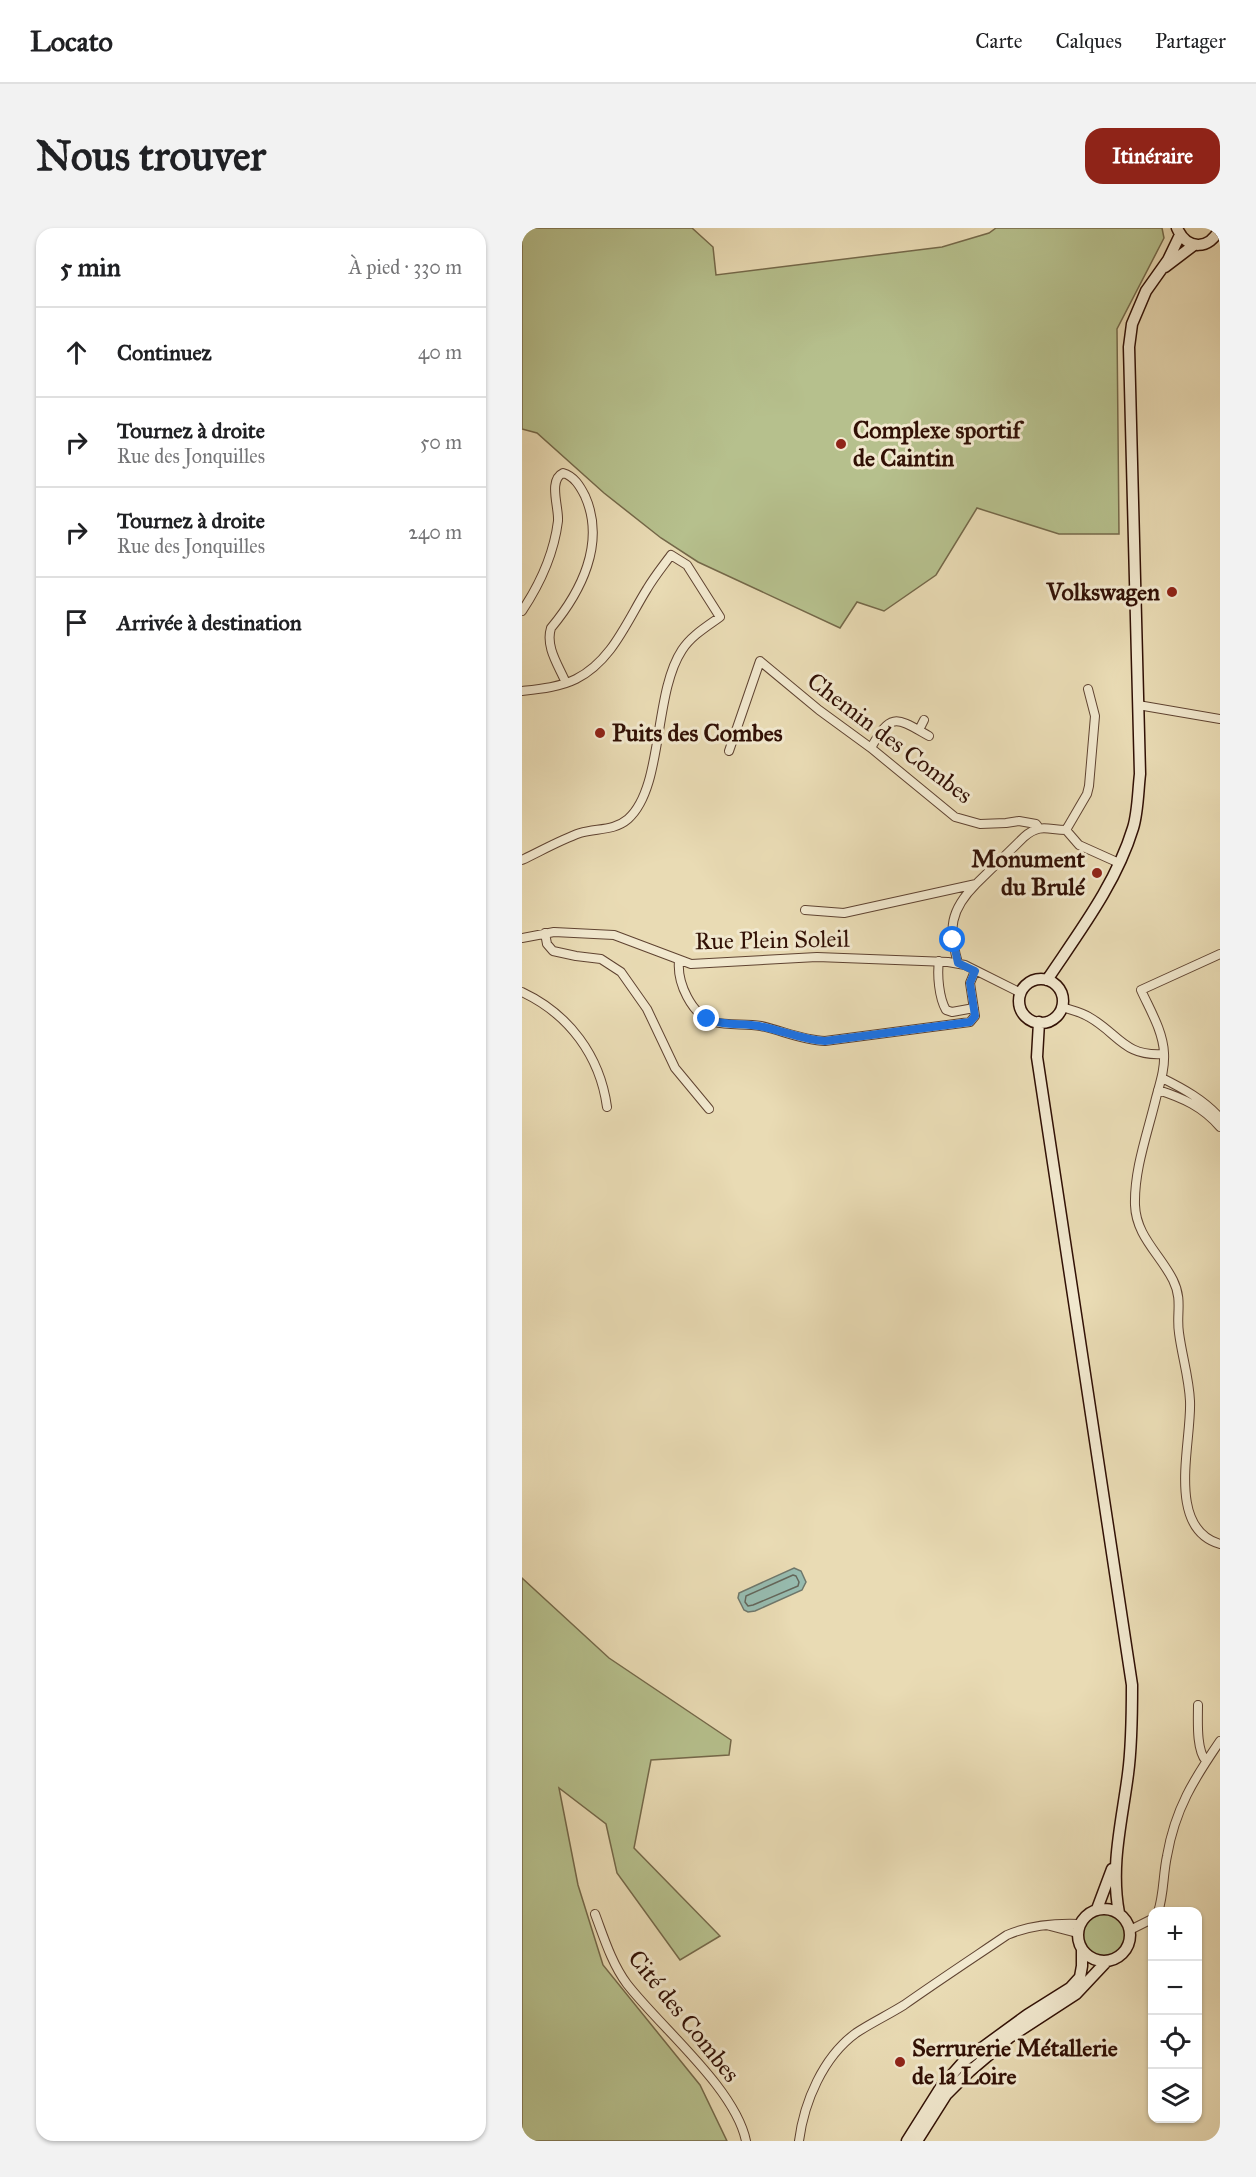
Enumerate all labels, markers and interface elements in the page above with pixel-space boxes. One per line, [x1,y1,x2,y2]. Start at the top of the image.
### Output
text: Locato [30,24,113,59]
text: Carte [975,28,1022,54]
text: Calques [1055,28,1122,54]
text: Partager [1155,28,1226,54]
button: Itinéraire [1085,128,1220,184]
text: Nous trouver [36,130,266,182]
text: 5 min [60,251,121,283]
text: À pied · 330 m [349,255,462,279]
icon: ahead [60,336,93,369]
text: Continuez [117,339,212,366]
text: 40 m [418,340,462,364]
place label: Complexe sportif de Caintin [853,415,1025,473]
text: Tournez à droite [117,417,265,444]
icon: right [60,426,93,459]
text: 50 m [420,430,462,454]
marker: Complexe sportif de Caintin [834,437,848,451]
text: Rue des Jonquilles [117,444,265,468]
text: Tournez à droite [117,507,265,534]
icon: right [60,516,93,549]
text: 240 m [408,520,462,544]
text: Rue des Jonquilles [117,534,265,558]
place label: Volkswagen [1045,577,1160,607]
marker: Volkswagen [1165,585,1179,599]
icon: arrive [60,606,93,639]
text: Arrivée à destination [117,609,302,636]
street label: Chemin des Combes [801,666,979,810]
place label: Puits des Combes [612,718,783,748]
marker: Puits des Combes [593,726,607,740]
place label: Monument du Brulé [971,844,1086,902]
marker: Monument du Brulé [1090,866,1104,880]
street label: Rue Plein Soleil [694,924,850,956]
route start [939,926,965,952]
route end [693,1005,719,1031]
map controls [1148,1907,1202,2123]
button: + [1148,1907,1202,1961]
street label: Cité des Combes [622,1944,746,2088]
button: − [1148,1961,1202,2015]
button: locate [1148,2015,1202,2069]
place label: Serrurerie Métallerie de la Loire [912,2033,1118,2091]
marker: Serrurerie Métallerie de la Loire [893,2055,907,2069]
button: layers [1148,2069,1202,2123]

